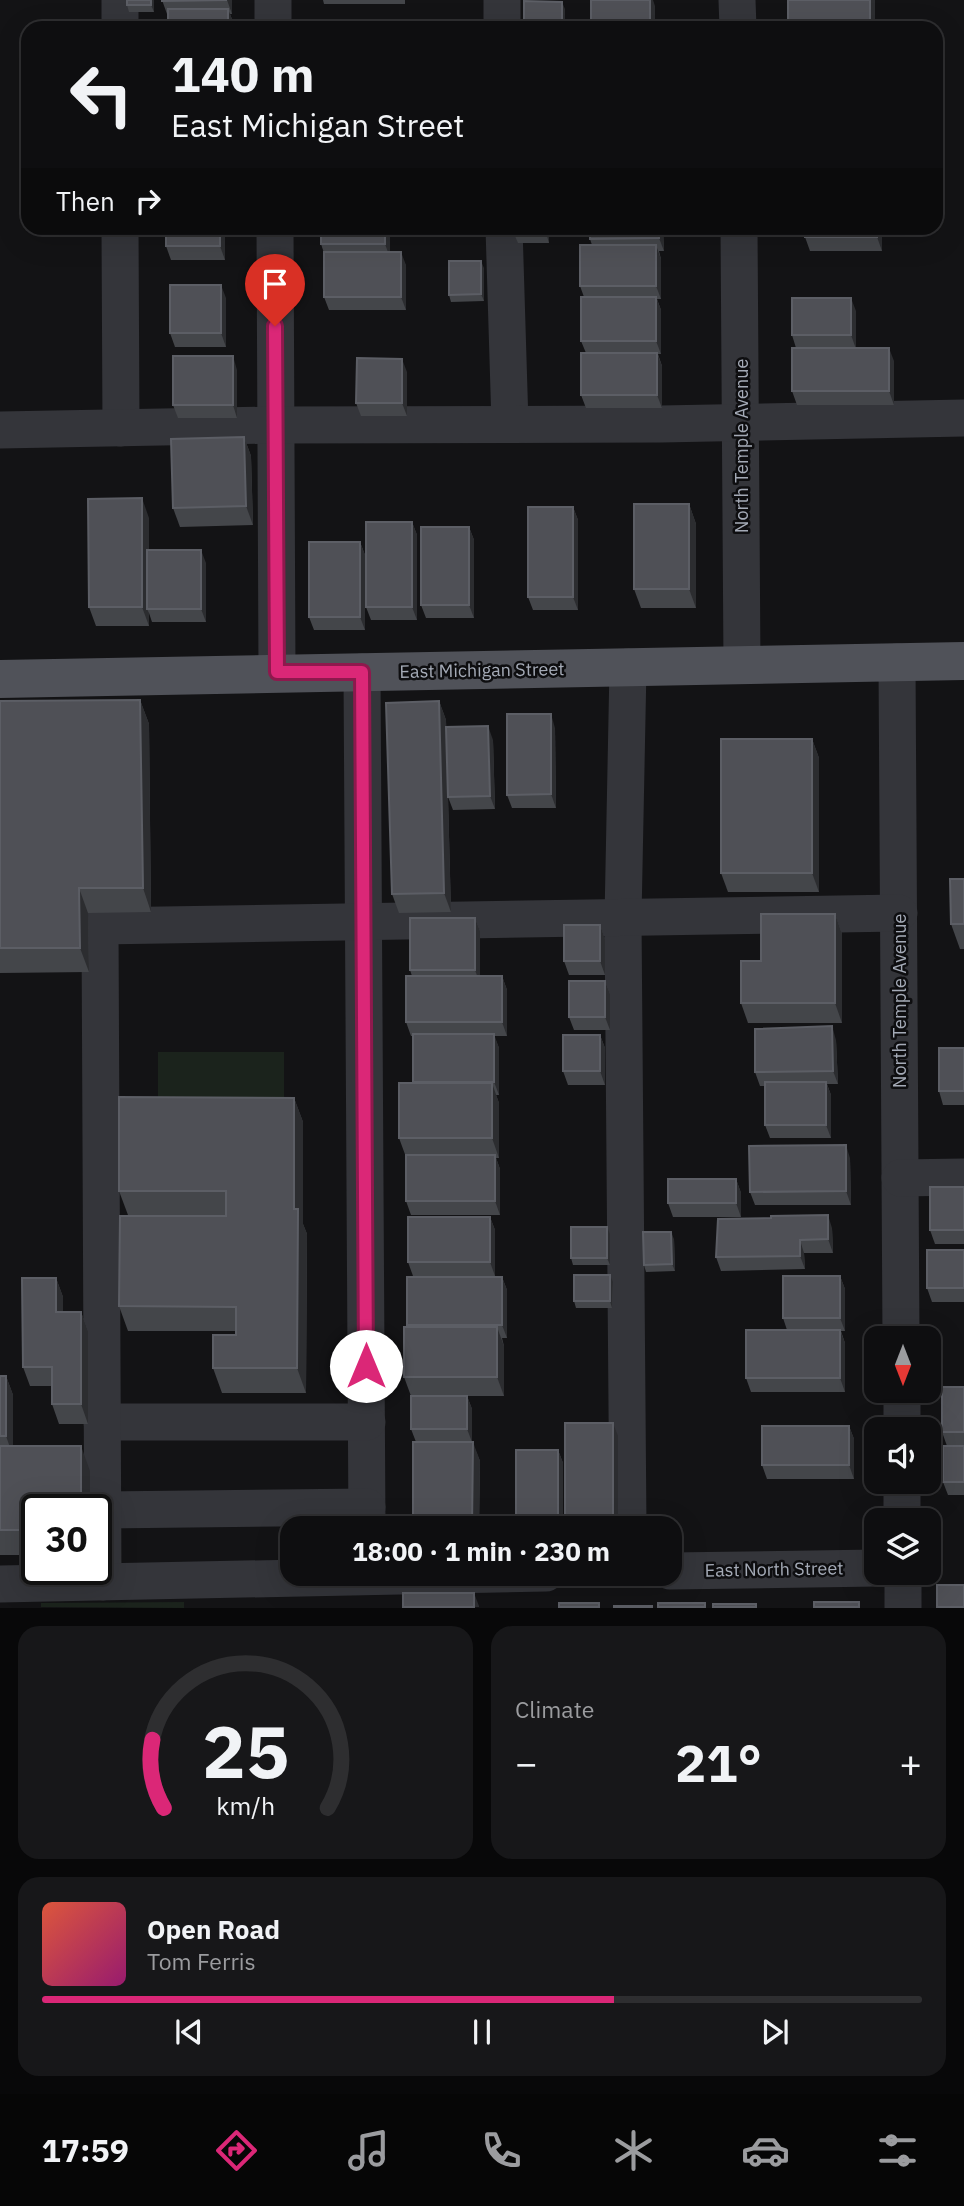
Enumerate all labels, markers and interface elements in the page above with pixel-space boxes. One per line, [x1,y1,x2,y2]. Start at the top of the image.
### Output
text: 140 m [171,42,315,105]
icon: left [56,49,147,140]
text: East Michigan Street [171,104,465,146]
icon: right [129,182,167,220]
text: Then [56,184,115,218]
pin [245,254,305,326]
icon: arrive [256,265,294,303]
street label: North Temple Avenue [730,359,753,533]
street label: East Michigan Street [399,657,565,683]
street label: North Temple Avenue [888,914,911,1088]
north arrow [864,1326,942,1404]
map controls [864,1326,941,1585]
position arrow [329,1329,403,1403]
button: sound [864,1417,941,1494]
speed limit sign: 30 [21,1494,112,1585]
button: layers [864,1508,941,1585]
text: 18:00 · 1 min · 230 m [352,1534,610,1568]
street label: East North Street [704,1556,844,1582]
text: Climate [515,1694,594,1724]
text: 25 [202,1704,289,1799]
text: 21° [675,1729,762,1796]
text: − [515,1738,538,1787]
text: + [899,1738,922,1787]
text: km/h [216,1789,275,1822]
text: Open Road [147,1912,280,1946]
text: Tom Ferris [147,1946,256,1976]
icon: previous [170,2013,208,2051]
icon: pause [463,2013,501,2051]
icon: next [756,2013,794,2051]
icon: directions [212,2126,261,2175]
icon: music [344,2126,393,2175]
icon: phone [477,2126,526,2175]
icon: climate [609,2126,658,2175]
icon: car [741,2126,790,2175]
icon: filters [873,2126,922,2175]
text: 17:59 [42,2129,129,2171]

